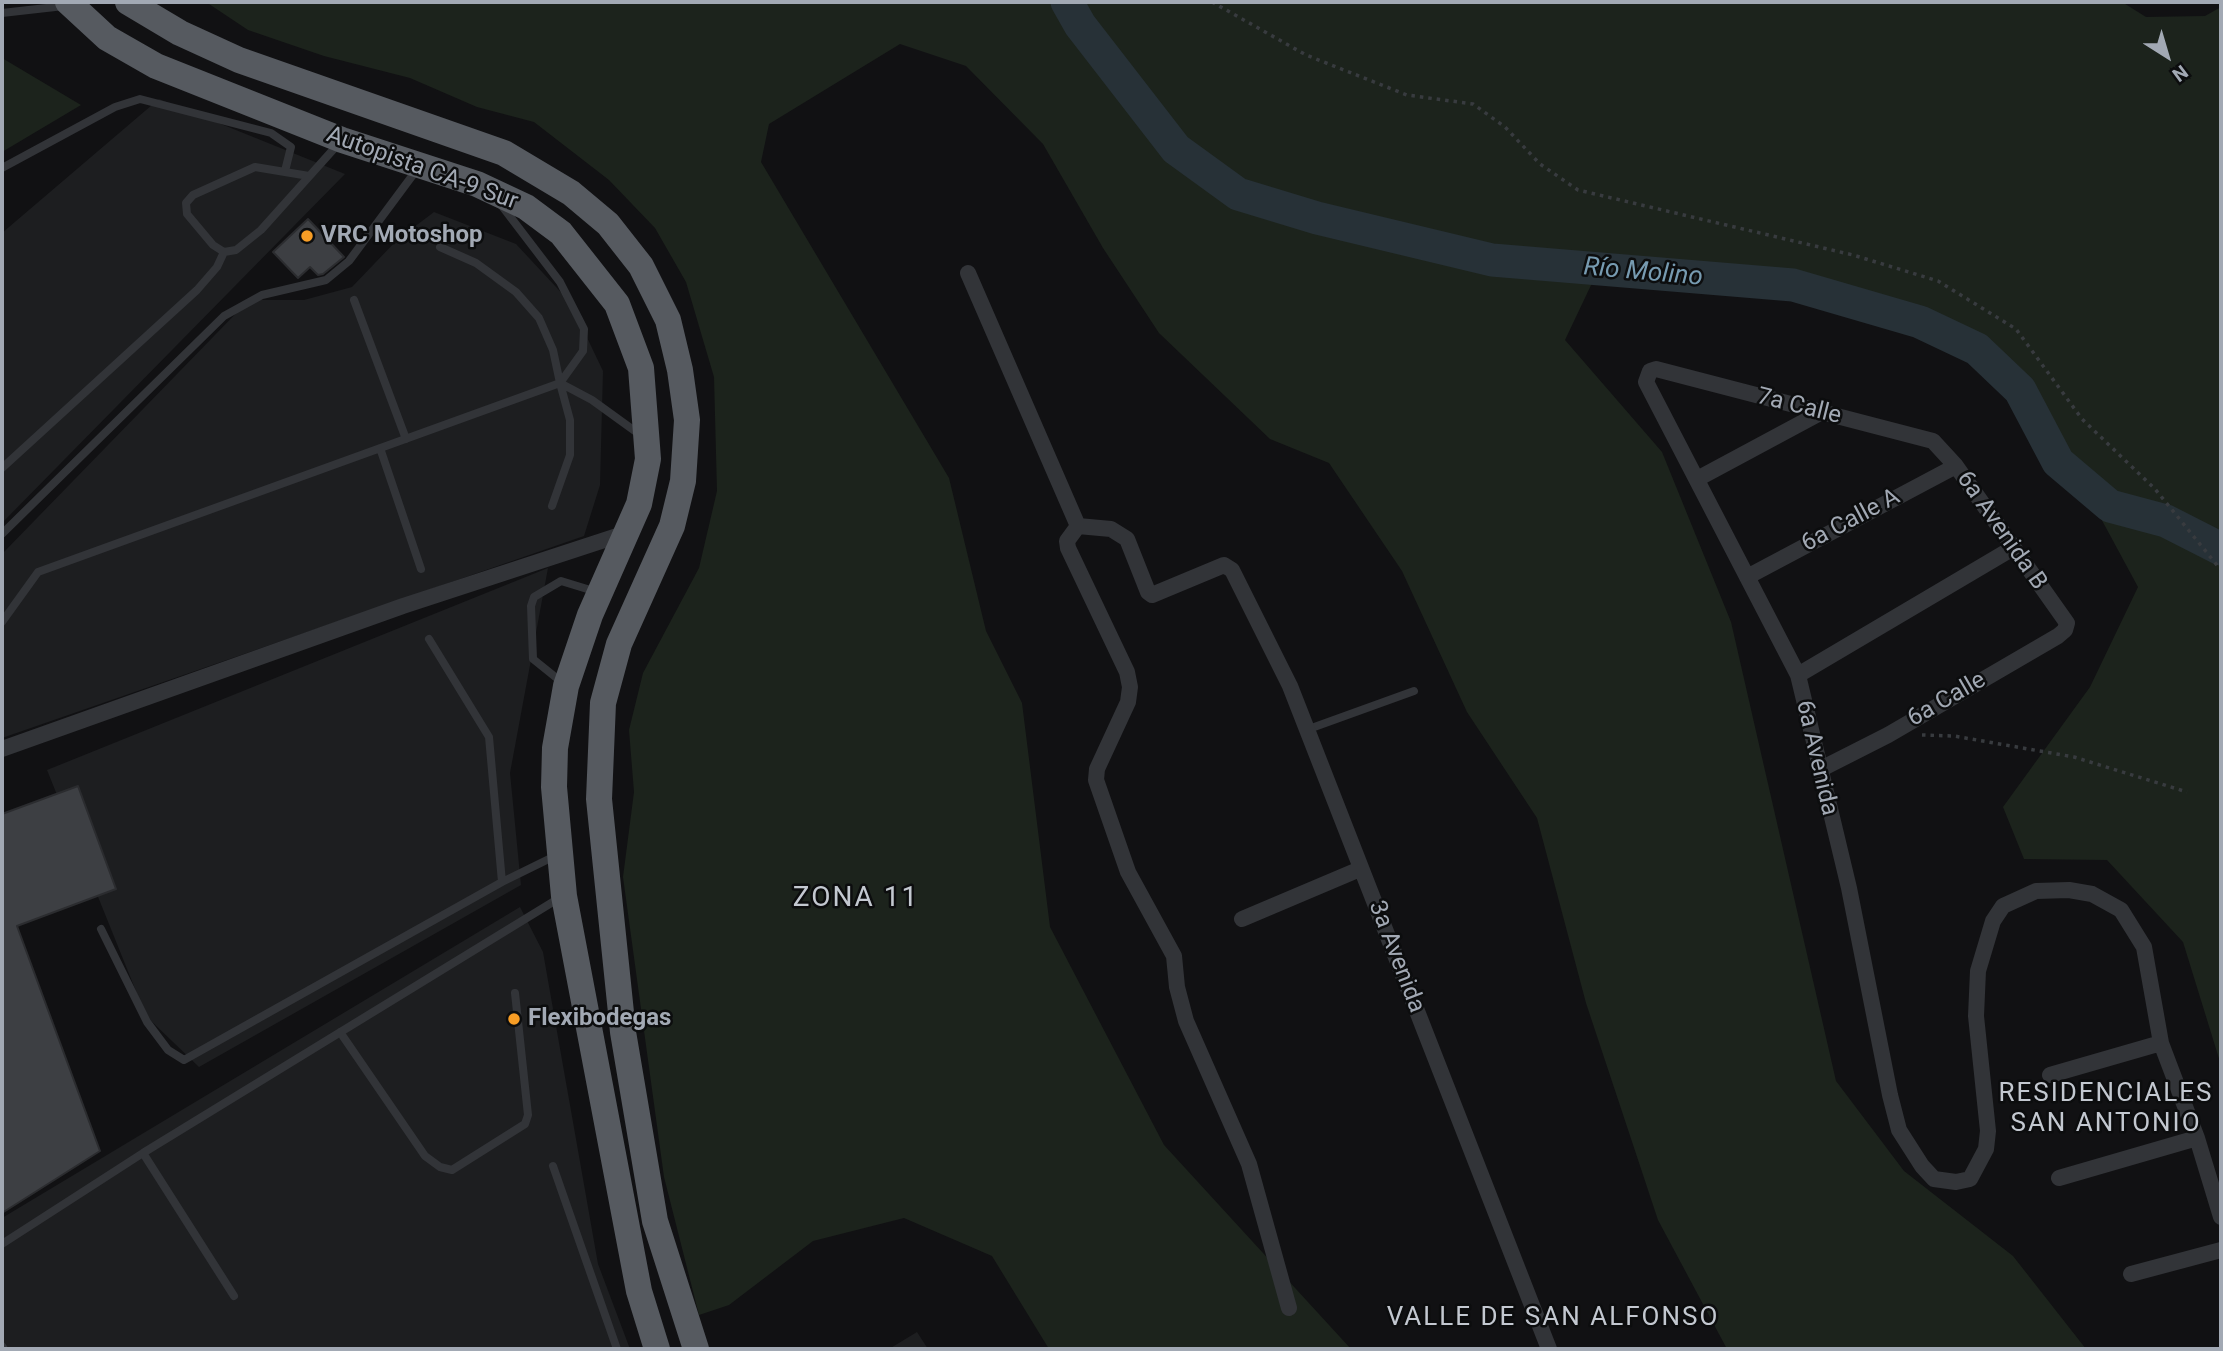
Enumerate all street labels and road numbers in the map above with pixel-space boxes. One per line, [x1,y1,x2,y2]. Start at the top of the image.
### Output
street label: Autopista CA-9 Sur [322,121,522,217]
street label: 7a Calle [1754,383,1844,431]
street label: 6a Avenida B [1950,466,2052,596]
street label: 6a Calle A [1797,483,1905,559]
street label: 6a Calle [1903,666,1991,734]
street label: 6a Avenida [1789,698,1843,818]
street label: 3a Avenida [1362,897,1430,1017]

